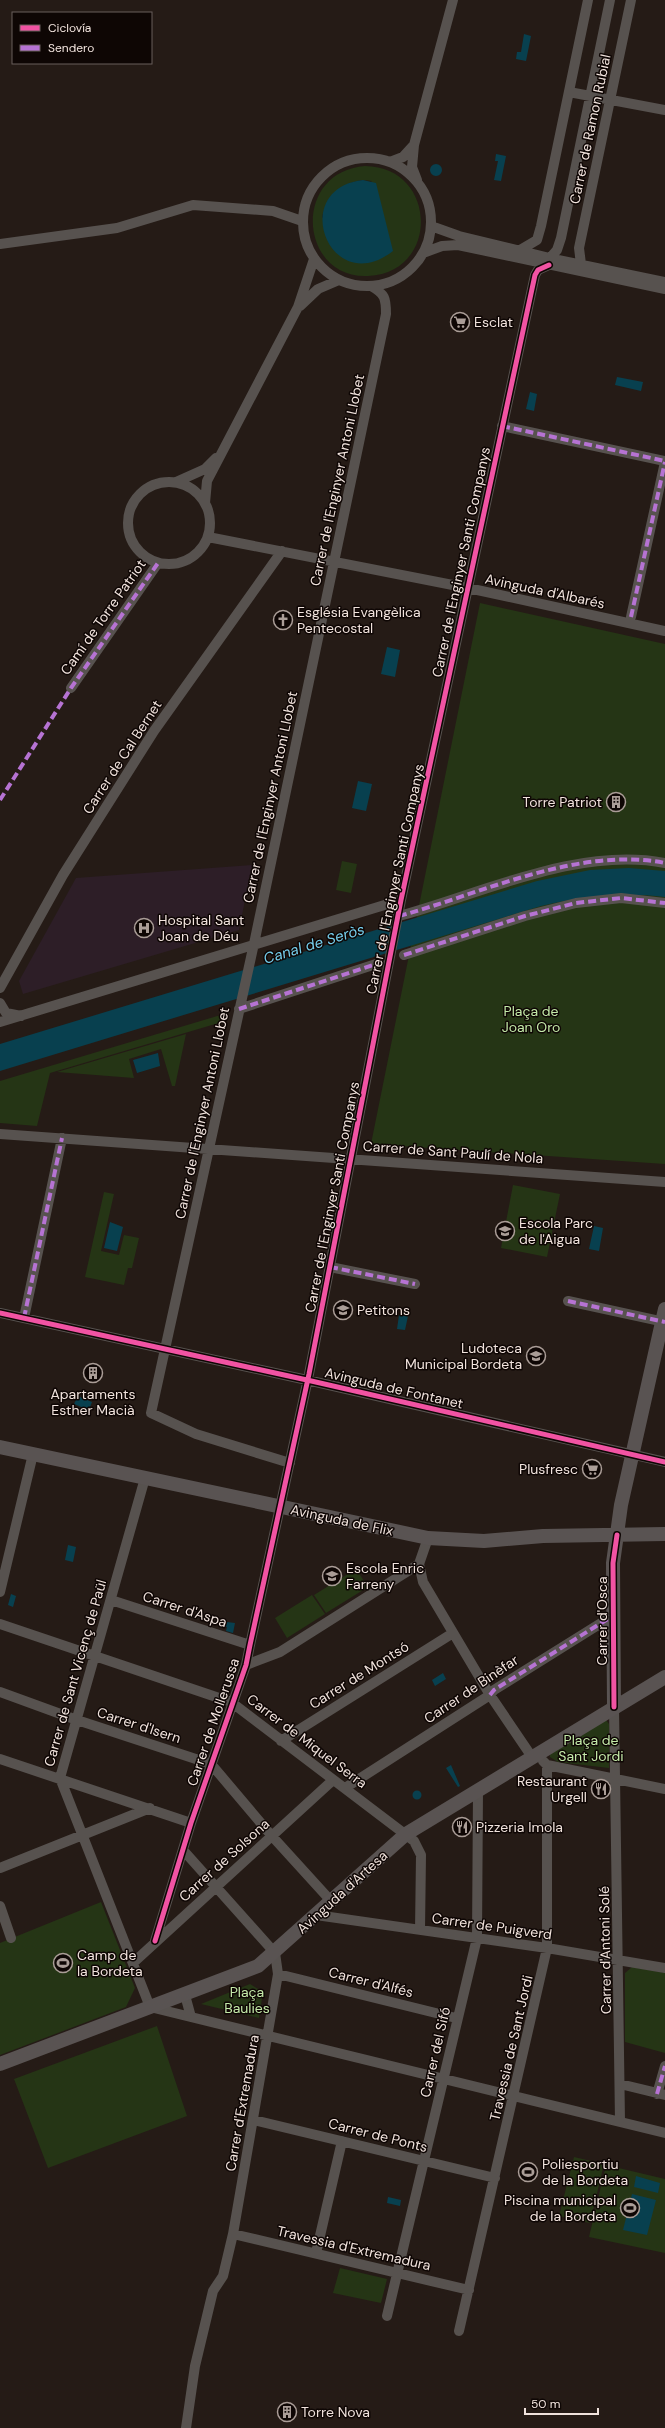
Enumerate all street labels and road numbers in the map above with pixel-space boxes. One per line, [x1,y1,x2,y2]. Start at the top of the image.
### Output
street label: Carrer de Ramon Rubial [565,53,615,205]
street label: Carrer de l'Enginyer Antoni Llobet [306,372,368,588]
street label: Carrer de l'Enginyer Santi Companys [428,445,494,679]
street label: Camí de Torre Patriot [56,556,150,678]
street label: Avinguda d'Albarés [483,569,607,613]
street label: Carrer de l'Enginyer Antoni Llobet [239,689,301,905]
street label: Carrer de Cal Bernet [78,697,166,817]
street label: Carrer de l'Enginyer Santi Companys [362,762,428,996]
street label: Carrer de l'Enginyer Antoni Llobet [171,1005,233,1221]
street label: Carrer de l'Enginyer Santi Companys [301,1080,363,1314]
street label: Carrer de Sant Paulí de Nola [362,1137,544,1167]
street label: Avinguda de Fontanet [323,1363,465,1413]
street label: Avinguda de Flix [289,1500,395,1540]
street label: Carrer d'Osca [593,1576,611,1666]
street label: Carrer de Sant Vicenç de Paül [40,1578,110,1768]
street label: Carrer d'Aspa [141,1587,229,1631]
street label: Carrer de Montsó [306,1637,412,1713]
street label: Carrer de Binèfar [420,1651,522,1727]
street label: Carrer de Mollerussa [183,1656,243,1788]
street label: Carrer de Miquel Serra [243,1690,371,1792]
street label: Carrer d'Isern [95,1703,183,1747]
street label: Carrer de Solsona [175,1815,273,1905]
street label: Avinguda d'Artesa [293,1847,391,1937]
street label: Carrer d'Antoni Solé [595,1886,615,2014]
street label: Carrer de Puigverd [431,1909,553,1943]
street label: Carrer d'Alfés [327,1963,415,2001]
street label: Travessia de Sant Jordi [485,1973,537,2123]
street label: Carrer del Sifó [416,2005,454,2099]
street label: Carrer d'Extremadura [221,2033,263,2173]
street label: Carrer de Ponts [327,2114,429,2156]
street label: Travessia d'Extremadura [275,2222,433,2274]

